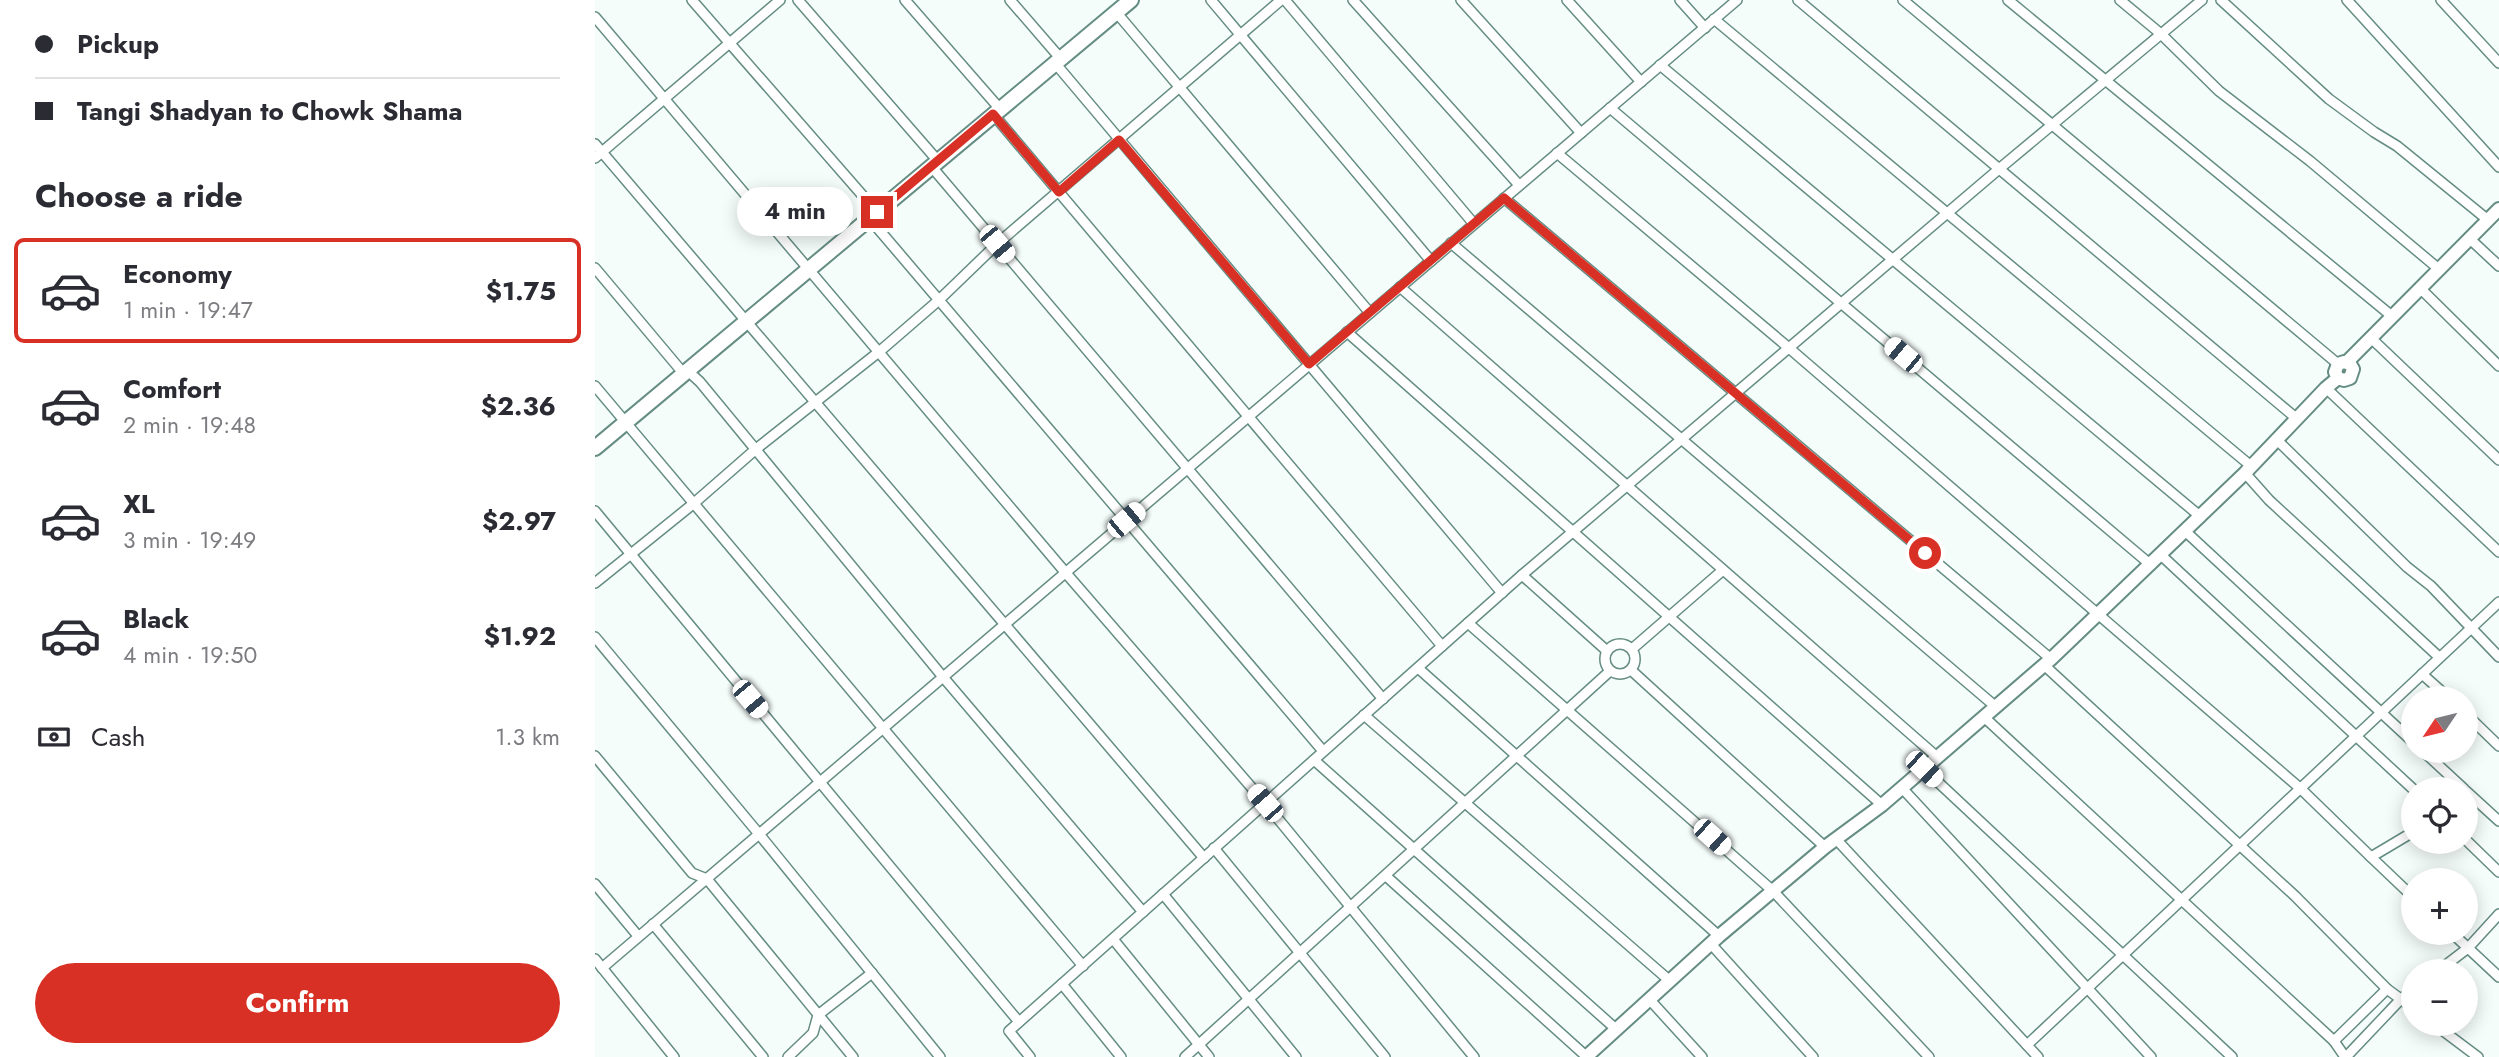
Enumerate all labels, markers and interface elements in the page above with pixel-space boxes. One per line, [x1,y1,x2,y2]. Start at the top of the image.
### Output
text: Pickup [77,25,159,63]
text: Tangi Shadyan to Chowk Shama [77,92,463,130]
text: Choose a ride [35,173,243,219]
callout: 4 min [737,188,853,236]
text: 4 min [764,194,826,228]
route end [861,196,893,228]
car [976,221,1019,267]
text: Economy [123,255,232,293]
icon: car [39,259,102,322]
text: $1.75 [486,272,556,310]
text: 1 min · 19:47 [123,293,253,327]
car [1881,333,1926,377]
text: Comfort [123,370,221,408]
icon: car [39,374,102,437]
text: $2.36 [481,387,556,425]
text: 2 min · 19:48 [123,408,256,442]
text: XL [123,485,155,523]
icon: car [39,489,102,552]
car [1104,498,1149,542]
text: $2.97 [482,502,556,540]
text: 3 min · 19:49 [123,523,256,557]
route start [1909,537,1941,569]
text: Black [123,600,189,638]
icon: car [39,604,102,667]
text: $1.92 [484,617,556,655]
text: 4 min · 19:50 [123,638,257,672]
car [729,676,772,722]
north arrow [2401,686,2478,763]
map controls [2401,686,2478,1036]
icon: cash [35,718,73,756]
text: Cash [91,718,145,756]
text: 1.3 km [495,720,560,754]
car [1902,747,1947,791]
button: locate [2401,777,2478,854]
car [1244,780,1287,826]
car [1690,815,1735,859]
button: + [2401,868,2478,945]
button: − [2401,959,2478,1036]
button: Confirm [35,963,560,1043]

